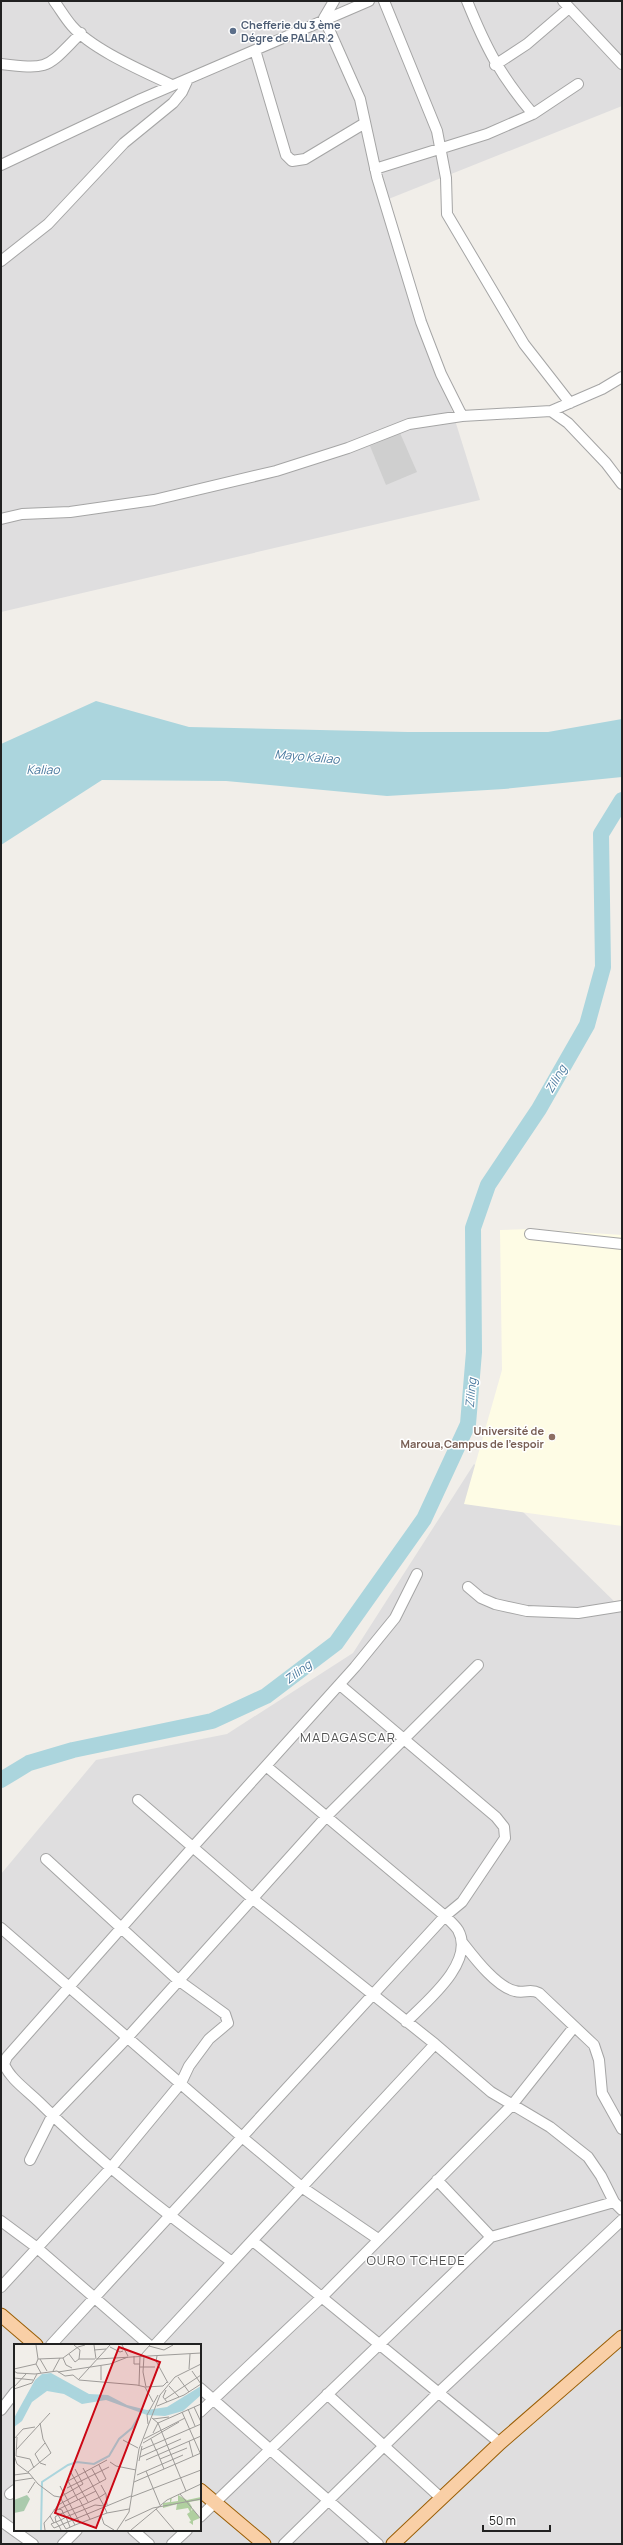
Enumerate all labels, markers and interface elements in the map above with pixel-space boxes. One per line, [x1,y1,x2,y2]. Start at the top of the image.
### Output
place label: Chefferie du 3 ème Dégre de PALAR 2 [241,17,341,45]
marker: Chefferie du 3 ème Dégre de PALAR 2 [228,26,238,36]
water label: Mayo Kaliao [274,745,341,768]
water label: Kaliao [26,761,60,778]
water label: Ziling [541,1061,571,1096]
water label: Ziling [461,1376,480,1409]
place label: Université de Maroua,Campus de l'espoir [401,1423,545,1451]
marker: Université de Maroua,Campus de l'espoir [547,1432,557,1442]
water label: Ziling [281,1655,316,1687]
district label: MADAGASCAR [300,1728,396,1746]
district label: OURO TCHEDE [366,2251,466,2269]
inset map [14,2344,201,2531]
scale bar [483,2507,550,2533]
text: 50 m [489,2512,516,2529]

